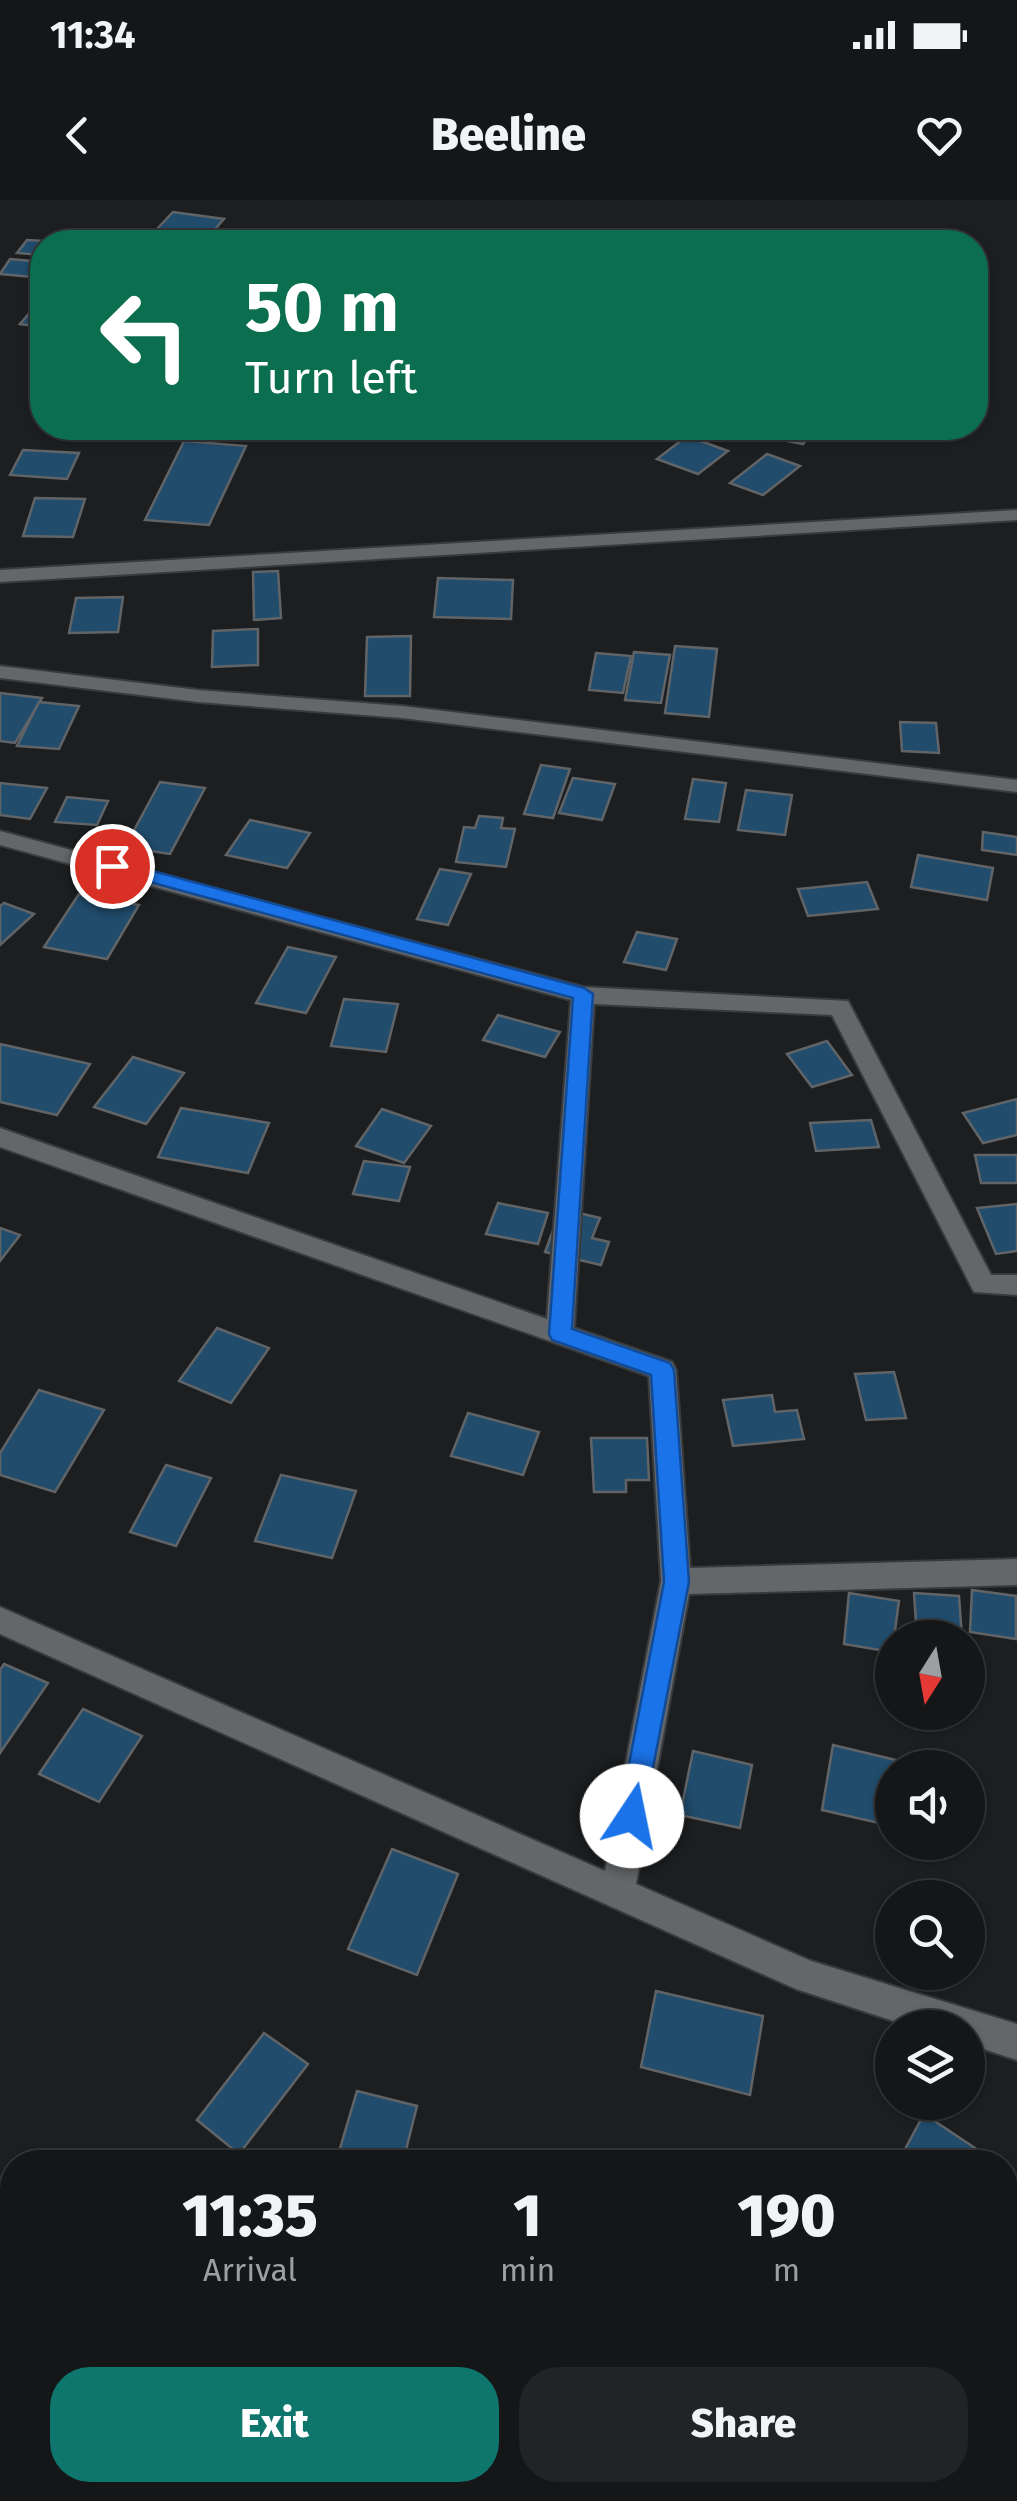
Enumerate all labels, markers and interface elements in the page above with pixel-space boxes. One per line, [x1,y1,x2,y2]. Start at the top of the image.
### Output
text: 11:34 [50,12,135,58]
icon: back [50,108,105,163]
text: Beeline [431,108,586,162]
icon: heart [912,108,967,163]
text: 50 m [245,266,399,350]
icon: left [80,270,210,400]
text: Turn left [245,351,417,405]
pin [70,824,155,909]
icon: arrive [85,839,140,894]
north arrow [875,1620,985,1730]
map controls [875,1620,985,2120]
button: sound [875,1750,985,1860]
position arrow [580,1764,684,1868]
button: search [875,1880,985,1990]
button: layers [875,2010,985,2120]
text: 11:35 [182,2180,318,2252]
text: 1 [513,2180,542,2252]
text: 190 [737,2180,836,2252]
text: Arrival [203,2251,297,2289]
text: min [500,2251,555,2289]
text: m [773,2251,800,2289]
button: Exit [50,2367,499,2482]
button: Share [519,2367,968,2482]

